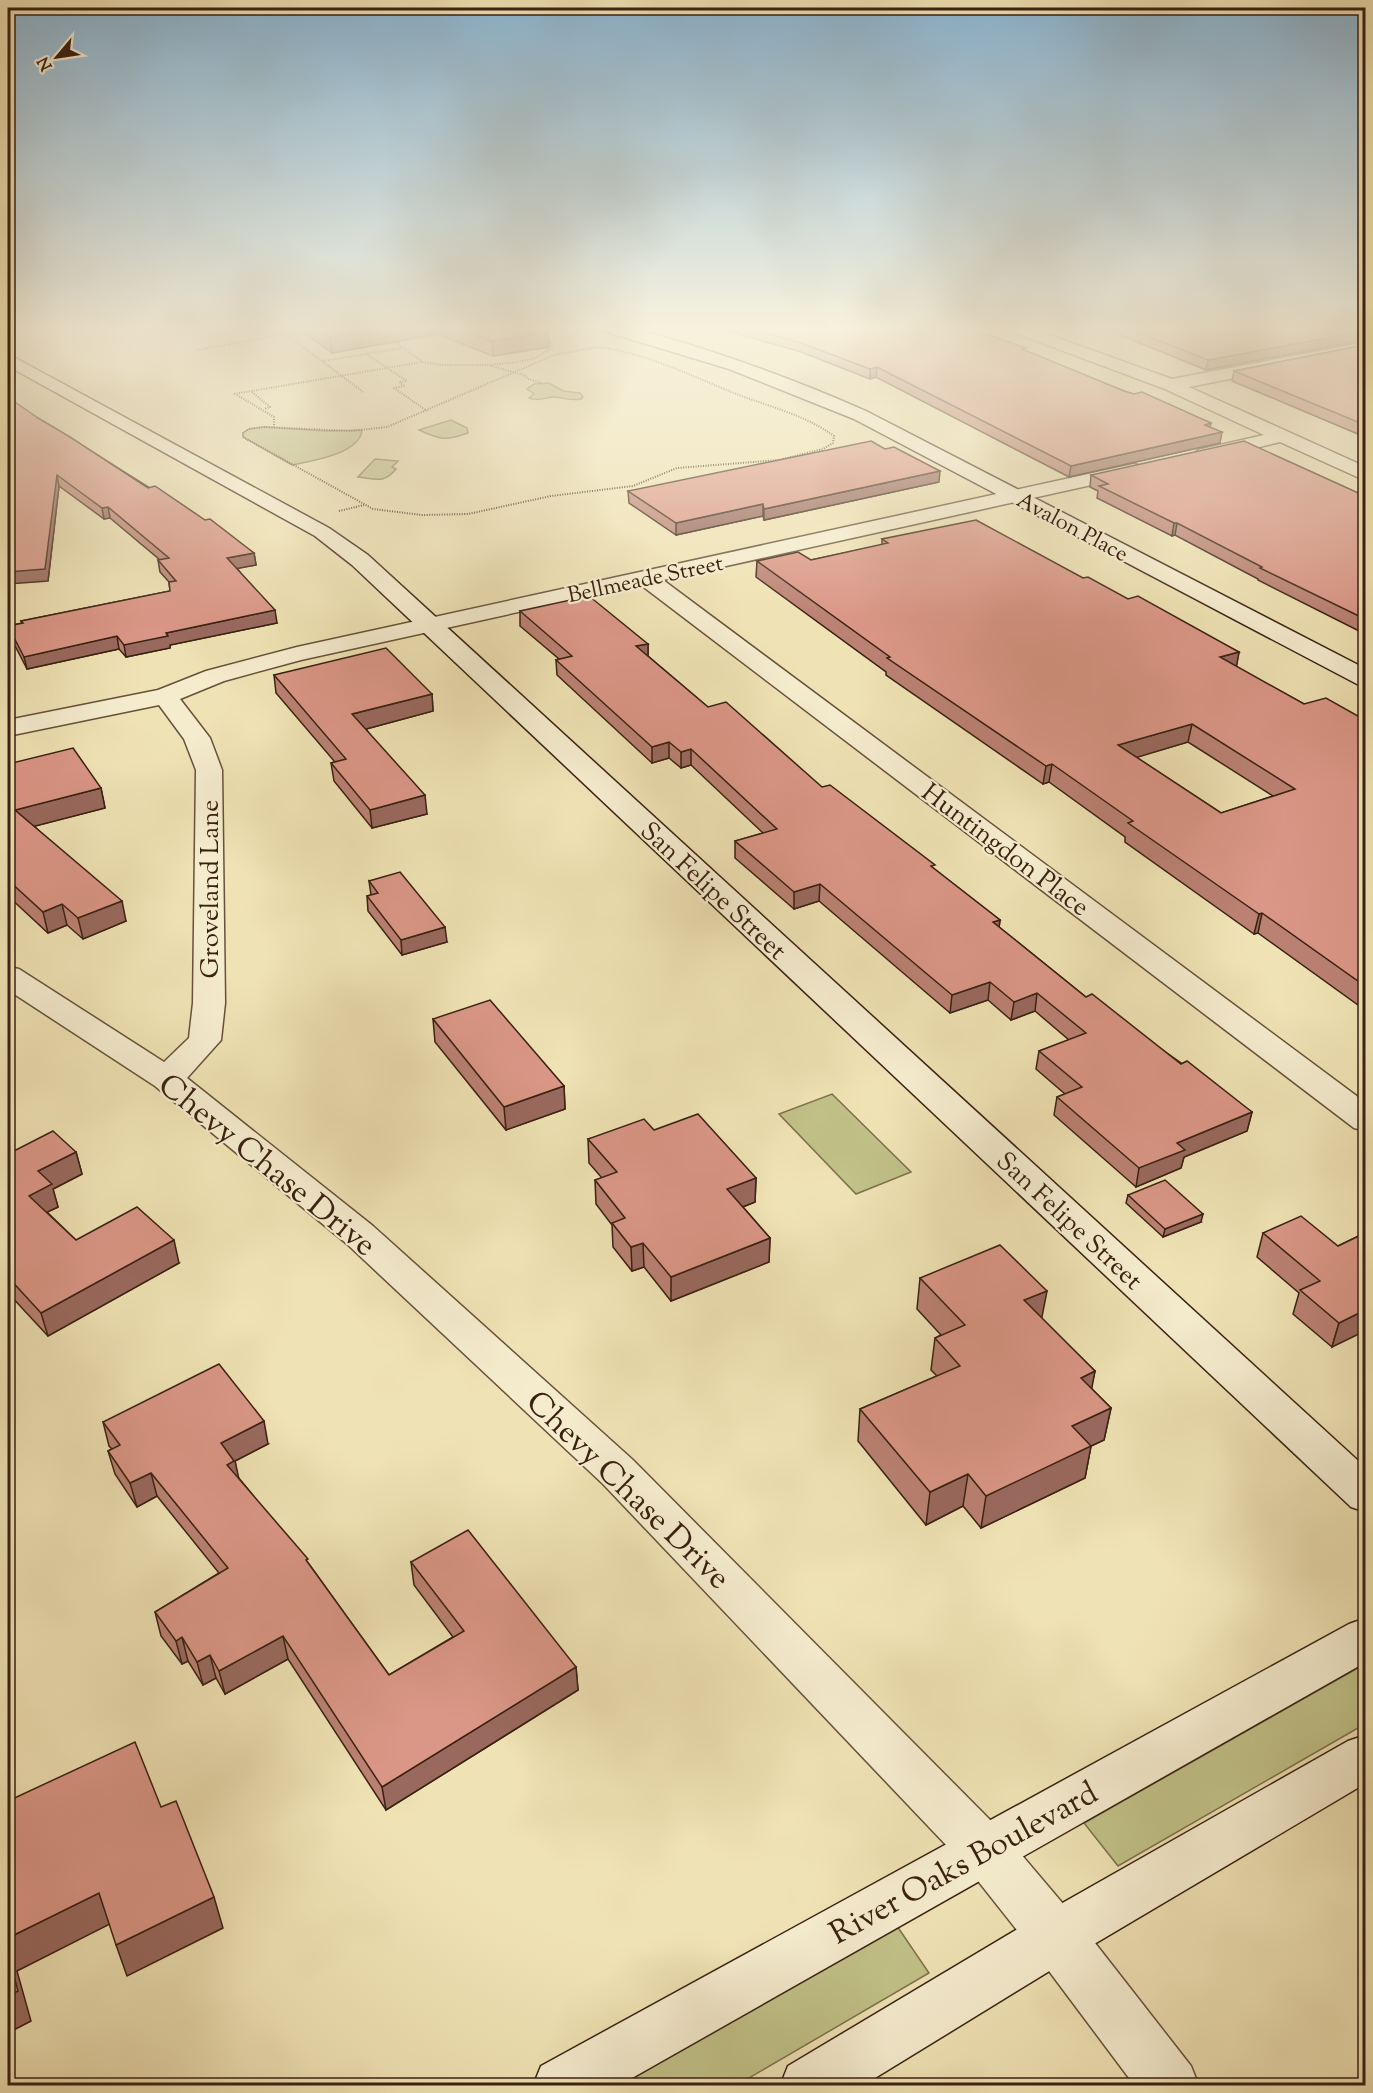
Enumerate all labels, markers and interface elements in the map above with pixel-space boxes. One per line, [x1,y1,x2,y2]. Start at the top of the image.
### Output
north arrow [27,27,87,87]
text: N [33,52,59,74]
street label: Avalon Place [1010,486,1133,572]
street label: Bellmeade Street [565,549,727,613]
street label: Huntingdon Place [913,776,1096,926]
street label: Groveland Lane [193,800,230,978]
street label: San Felipe Street [631,814,794,970]
street label: Chevy Chase Drive [147,1064,385,1269]
street label: San Felipe Street [987,1144,1150,1300]
street label: Chevy Chase Drive [514,1381,740,1601]
street label: River Oaks Boulevard [822,1772,1107,1958]

